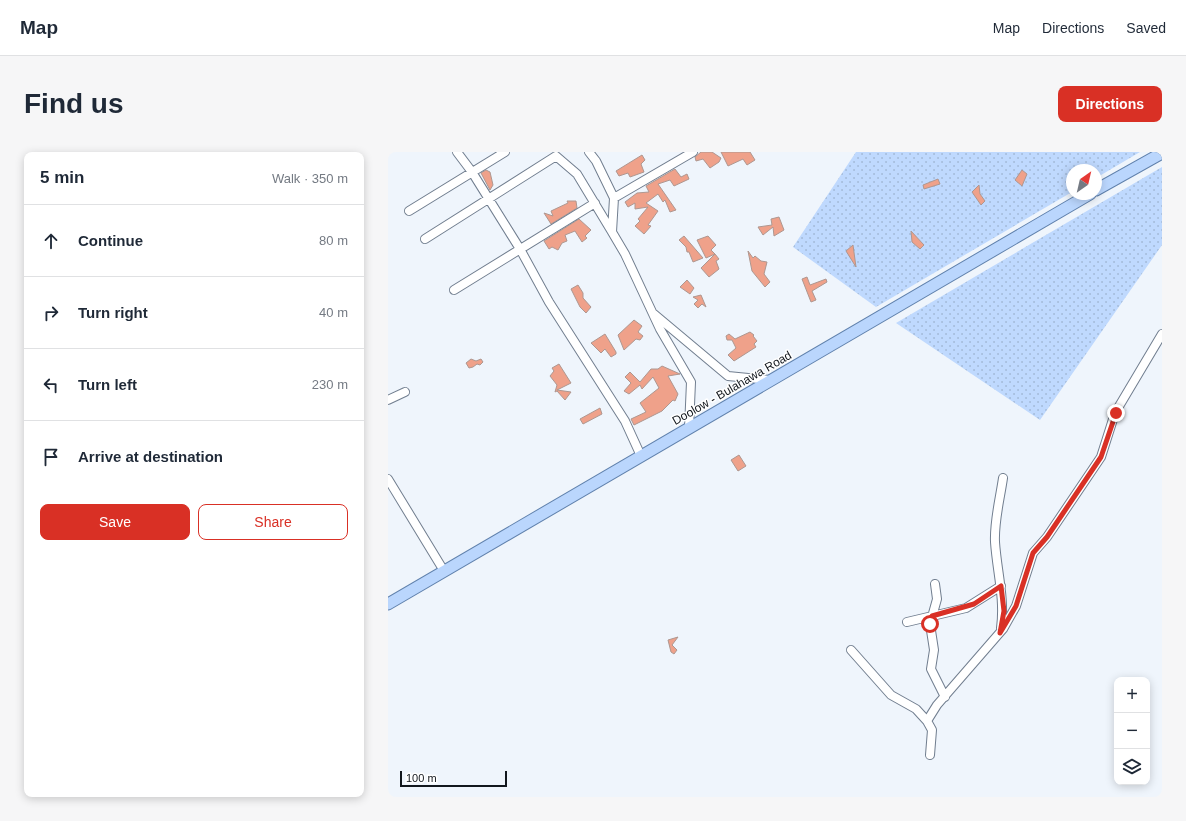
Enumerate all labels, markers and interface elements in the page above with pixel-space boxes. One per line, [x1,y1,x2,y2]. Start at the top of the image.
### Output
text: Map [20,17,58,38]
text: Map [993,20,1020,36]
text: Directions [1042,20,1104,36]
text: Saved [1126,20,1166,36]
button: Directions [1058,86,1162,122]
text: Find us [24,88,124,119]
north arrow [1066,164,1102,200]
text: 5 min [40,168,84,187]
text: Walk · 350 m [272,171,348,186]
icon: ahead [40,230,62,252]
text: Continue [78,232,143,249]
text: 80 m [319,233,348,248]
icon: right [40,302,62,324]
text: Turn right [78,304,148,321]
text: 40 m [319,305,348,320]
street label: Doolow - Bulahawa Road [670,348,794,428]
icon: left [40,374,62,396]
text: Turn left [78,376,137,393]
text: 230 m [312,377,348,392]
route end [1107,404,1125,422]
icon: arrive [40,446,62,468]
text: Arrive at destination [78,448,223,465]
button: Save [40,504,190,540]
button: Share [198,504,348,540]
route start [921,615,939,633]
map controls [1114,677,1150,785]
button: + [1114,677,1150,713]
button: − [1114,713,1150,749]
button: layers [1114,749,1150,785]
scale bar [400,769,507,788]
text: 100 m [406,772,437,784]

